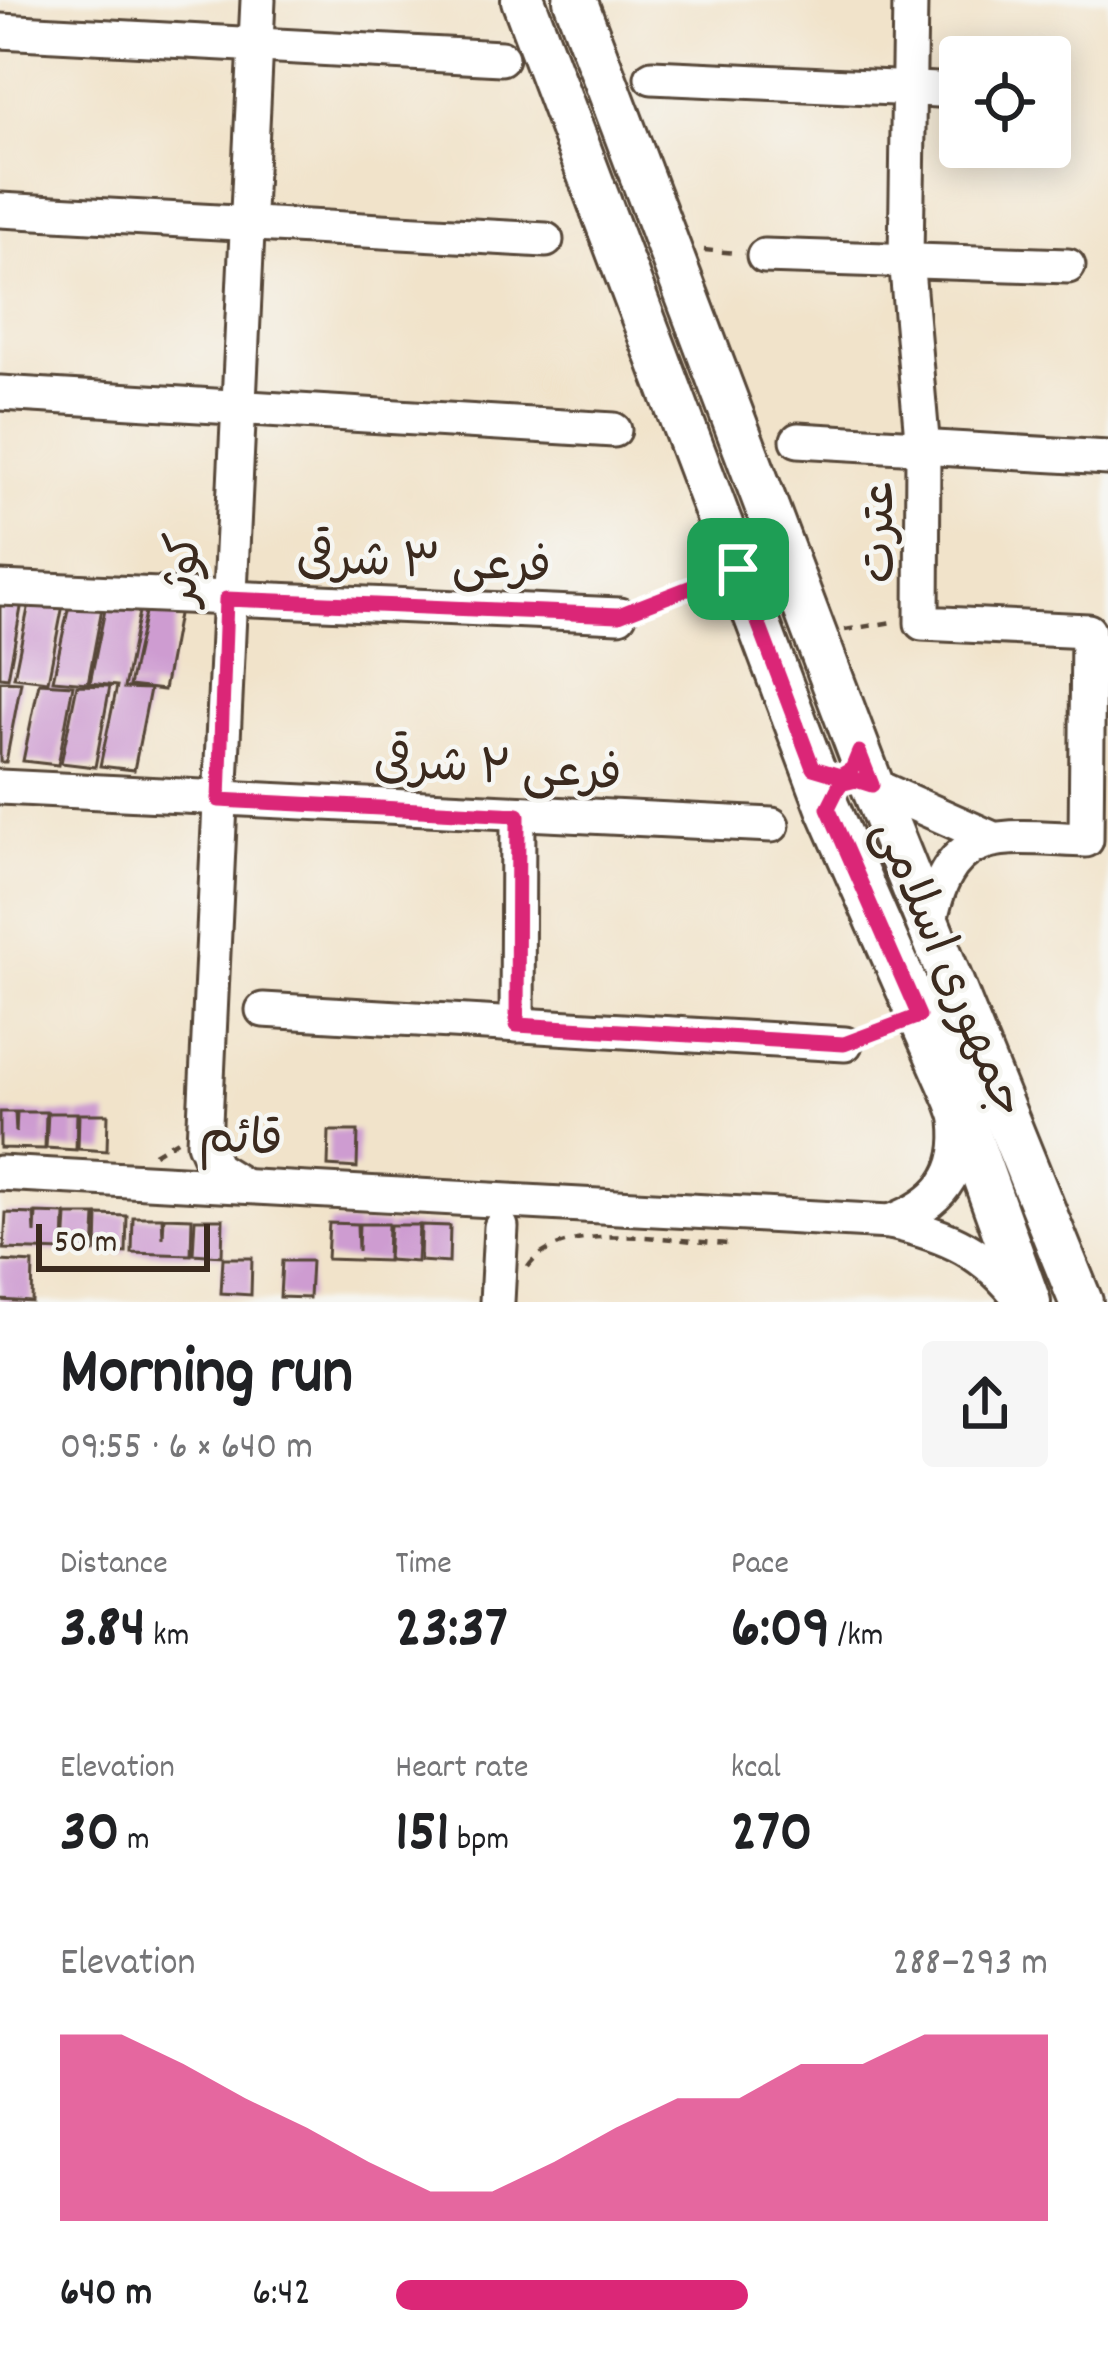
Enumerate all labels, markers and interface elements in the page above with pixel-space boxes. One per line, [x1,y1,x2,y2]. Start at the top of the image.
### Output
map controls [939,36,1071,168]
button: locate [939,36,1071,168]
street label: عترت [848,481,917,583]
pin [687,518,789,620]
street label: فرعی ۳ شرقی [295,526,552,605]
street label: کوثر [151,531,224,612]
icon: arrive [705,536,771,602]
street label: فرعی ۲ شرقی [372,730,623,813]
street label: جمهوری اسلامی [851,810,1039,1130]
street label: قائم [197,1106,284,1179]
scale bar [36,1218,210,1271]
text: 50 m [54,1221,118,1268]
text: Morning run [60,1330,353,1424]
button: share [922,1341,1048,1467]
text: 09:55 · 6 × 640 m [60,1422,313,1477]
text: Distance [60,1542,168,1589]
text: Time [395,1542,452,1589]
text: Pace [731,1542,789,1589]
text: 3.84 [60,1589,146,1675]
text: 23:37 [395,1589,508,1675]
text: 6:09 [731,1589,830,1675]
text: km [146,1614,189,1661]
text: /km [830,1614,883,1661]
text: Elevation [60,1746,175,1793]
text: Heart rate [395,1746,529,1793]
text: kcal [731,1746,781,1793]
text: 30 [60,1793,119,1879]
text: 151 [395,1793,449,1879]
text: 270 [731,1793,813,1879]
text: m [119,1818,150,1865]
text: bpm [449,1818,509,1865]
text: Elevation [60,1938,196,1993]
text: 288–293 m [892,1938,1048,1993]
text: 640 m [60,2268,152,2323]
text: 6:42 [252,2268,311,2323]

